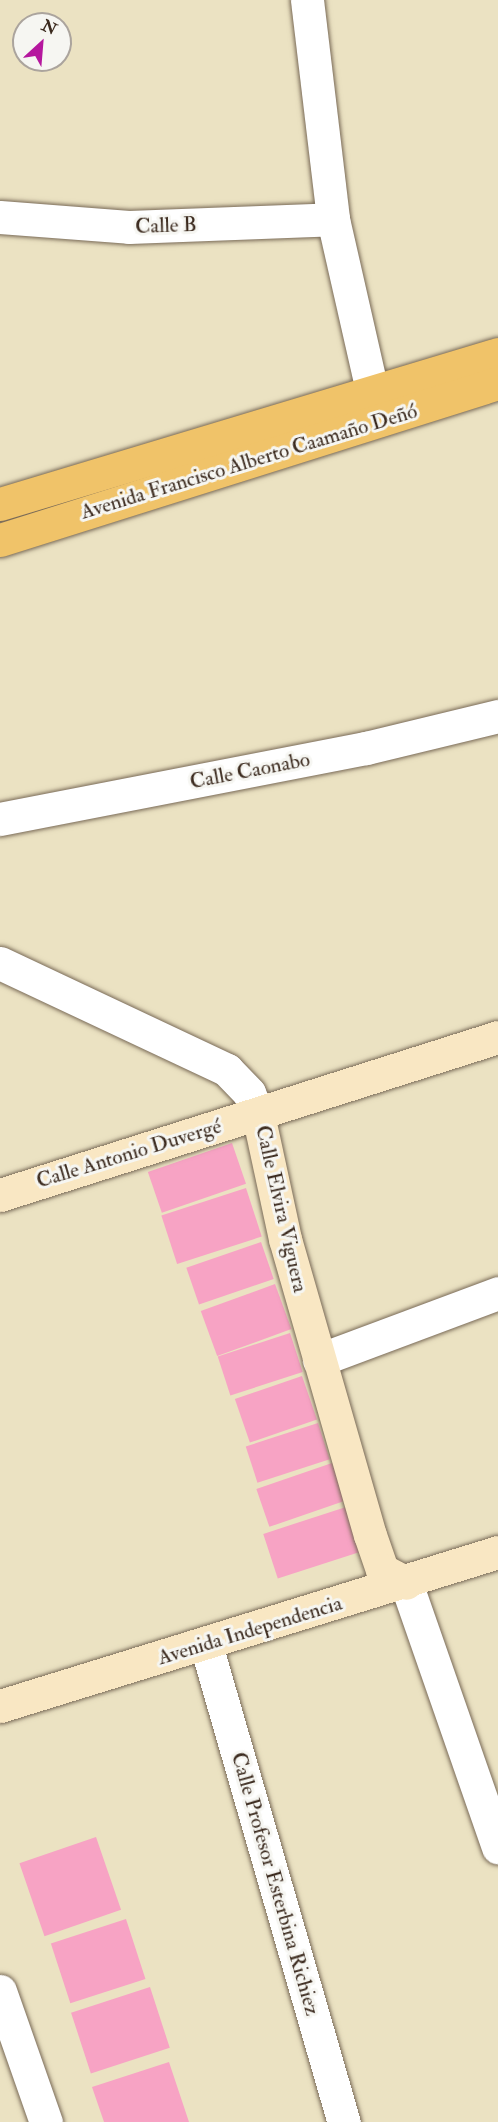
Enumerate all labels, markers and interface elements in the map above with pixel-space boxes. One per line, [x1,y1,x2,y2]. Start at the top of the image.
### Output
north arrow [12,12,72,72]
text: N [38,15,60,40]
street label: Calle B [135,212,197,240]
street label: Avenida Francisco Alberto Caamaño Deñó [78,399,420,525]
street label: Calle Caonabo [188,747,312,795]
street label: Calle Antonio Duvergé [34,1114,224,1194]
street label: Calle Elvira Viguera [250,1123,312,1295]
street label: Avenida Independencia [155,1591,345,1671]
street label: Calle Profesor Esterbina Richiez [225,1749,325,2019]

